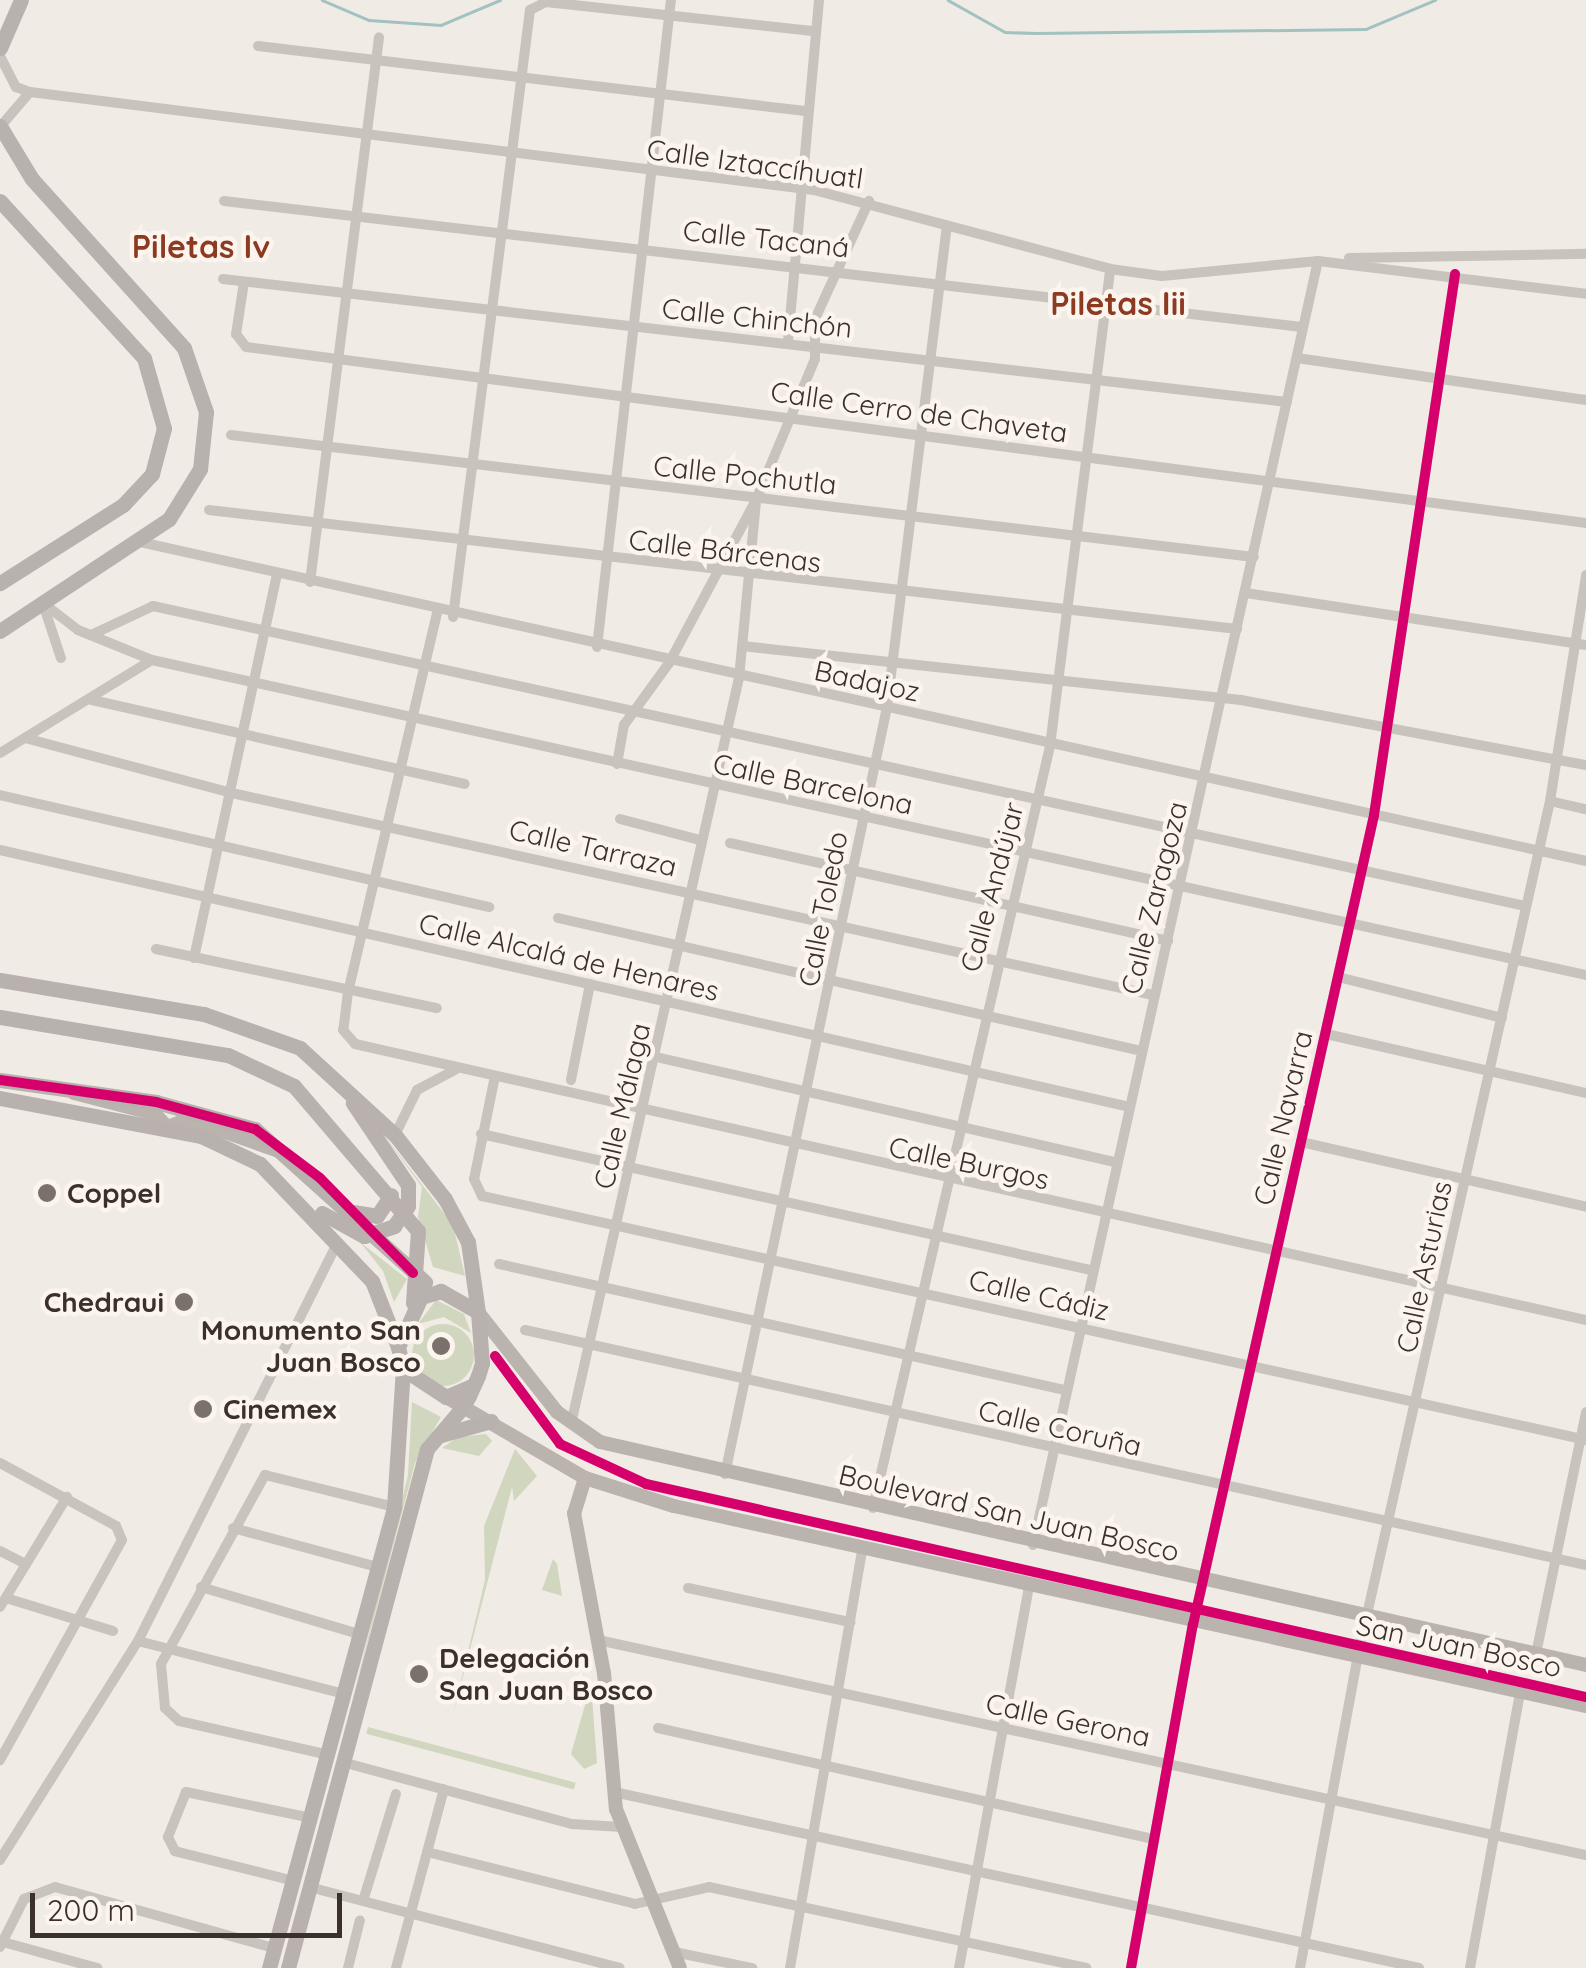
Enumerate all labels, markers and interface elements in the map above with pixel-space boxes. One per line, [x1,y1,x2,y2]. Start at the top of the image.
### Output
street label: Calle Iztaccíhuatl [645,132,865,196]
street label: Calle Tacaná [681,214,851,264]
district label: Piletas Iv [132,227,270,265]
district label: Piletas Iii [1050,284,1186,322]
street label: Calle Chinchón [660,291,854,345]
street label: Calle Cerro de Chaveta [769,375,1069,449]
street label: Calle Pochutla [652,449,838,501]
street label: Calle Bárcenas [627,523,823,579]
street label: Badajoz [811,653,923,709]
street label: Calle Barcelona [710,746,916,822]
street label: Calle Andújar [953,798,1031,976]
street label: Calle Zaragoza [1114,798,1194,998]
street label: Calle Tarraza [506,812,680,884]
street label: Calle Toledo [791,828,855,990]
street label: Calle Alcalá de Henares [416,906,722,1008]
street label: Calle Málaga [587,1020,657,1192]
street label: Calle Navarra [1247,1027,1319,1209]
street label: Calle Burgos [886,1130,1052,1196]
place label: Coppel [67,1176,161,1210]
street label: Calle Asturias [1389,1178,1459,1356]
marker: Coppel [36,1182,58,1204]
street label: Calle Cádiz [966,1263,1112,1327]
place label: Chedraui [44,1285,164,1319]
marker: Chedraui [173,1291,195,1313]
place label: Monumento San Juan Bosco [201,1313,421,1379]
marker: Monumento San Juan Bosco [430,1335,452,1357]
place label: Cinemex [223,1392,336,1426]
street label: Calle Coruña [975,1393,1145,1463]
marker: Cinemex [192,1398,214,1420]
street label: Boulevard San Juan Bosco [836,1457,1182,1569]
street label: San Juan Bosco [1353,1608,1565,1684]
place label: Delegación San Juan Bosco [439,1641,653,1707]
marker: Delegación San Juan Bosco [408,1663,430,1685]
street label: Calle Gerona [983,1686,1153,1754]
scale bar [35,1873,348,1935]
text: 200 m [47,1891,135,1929]

